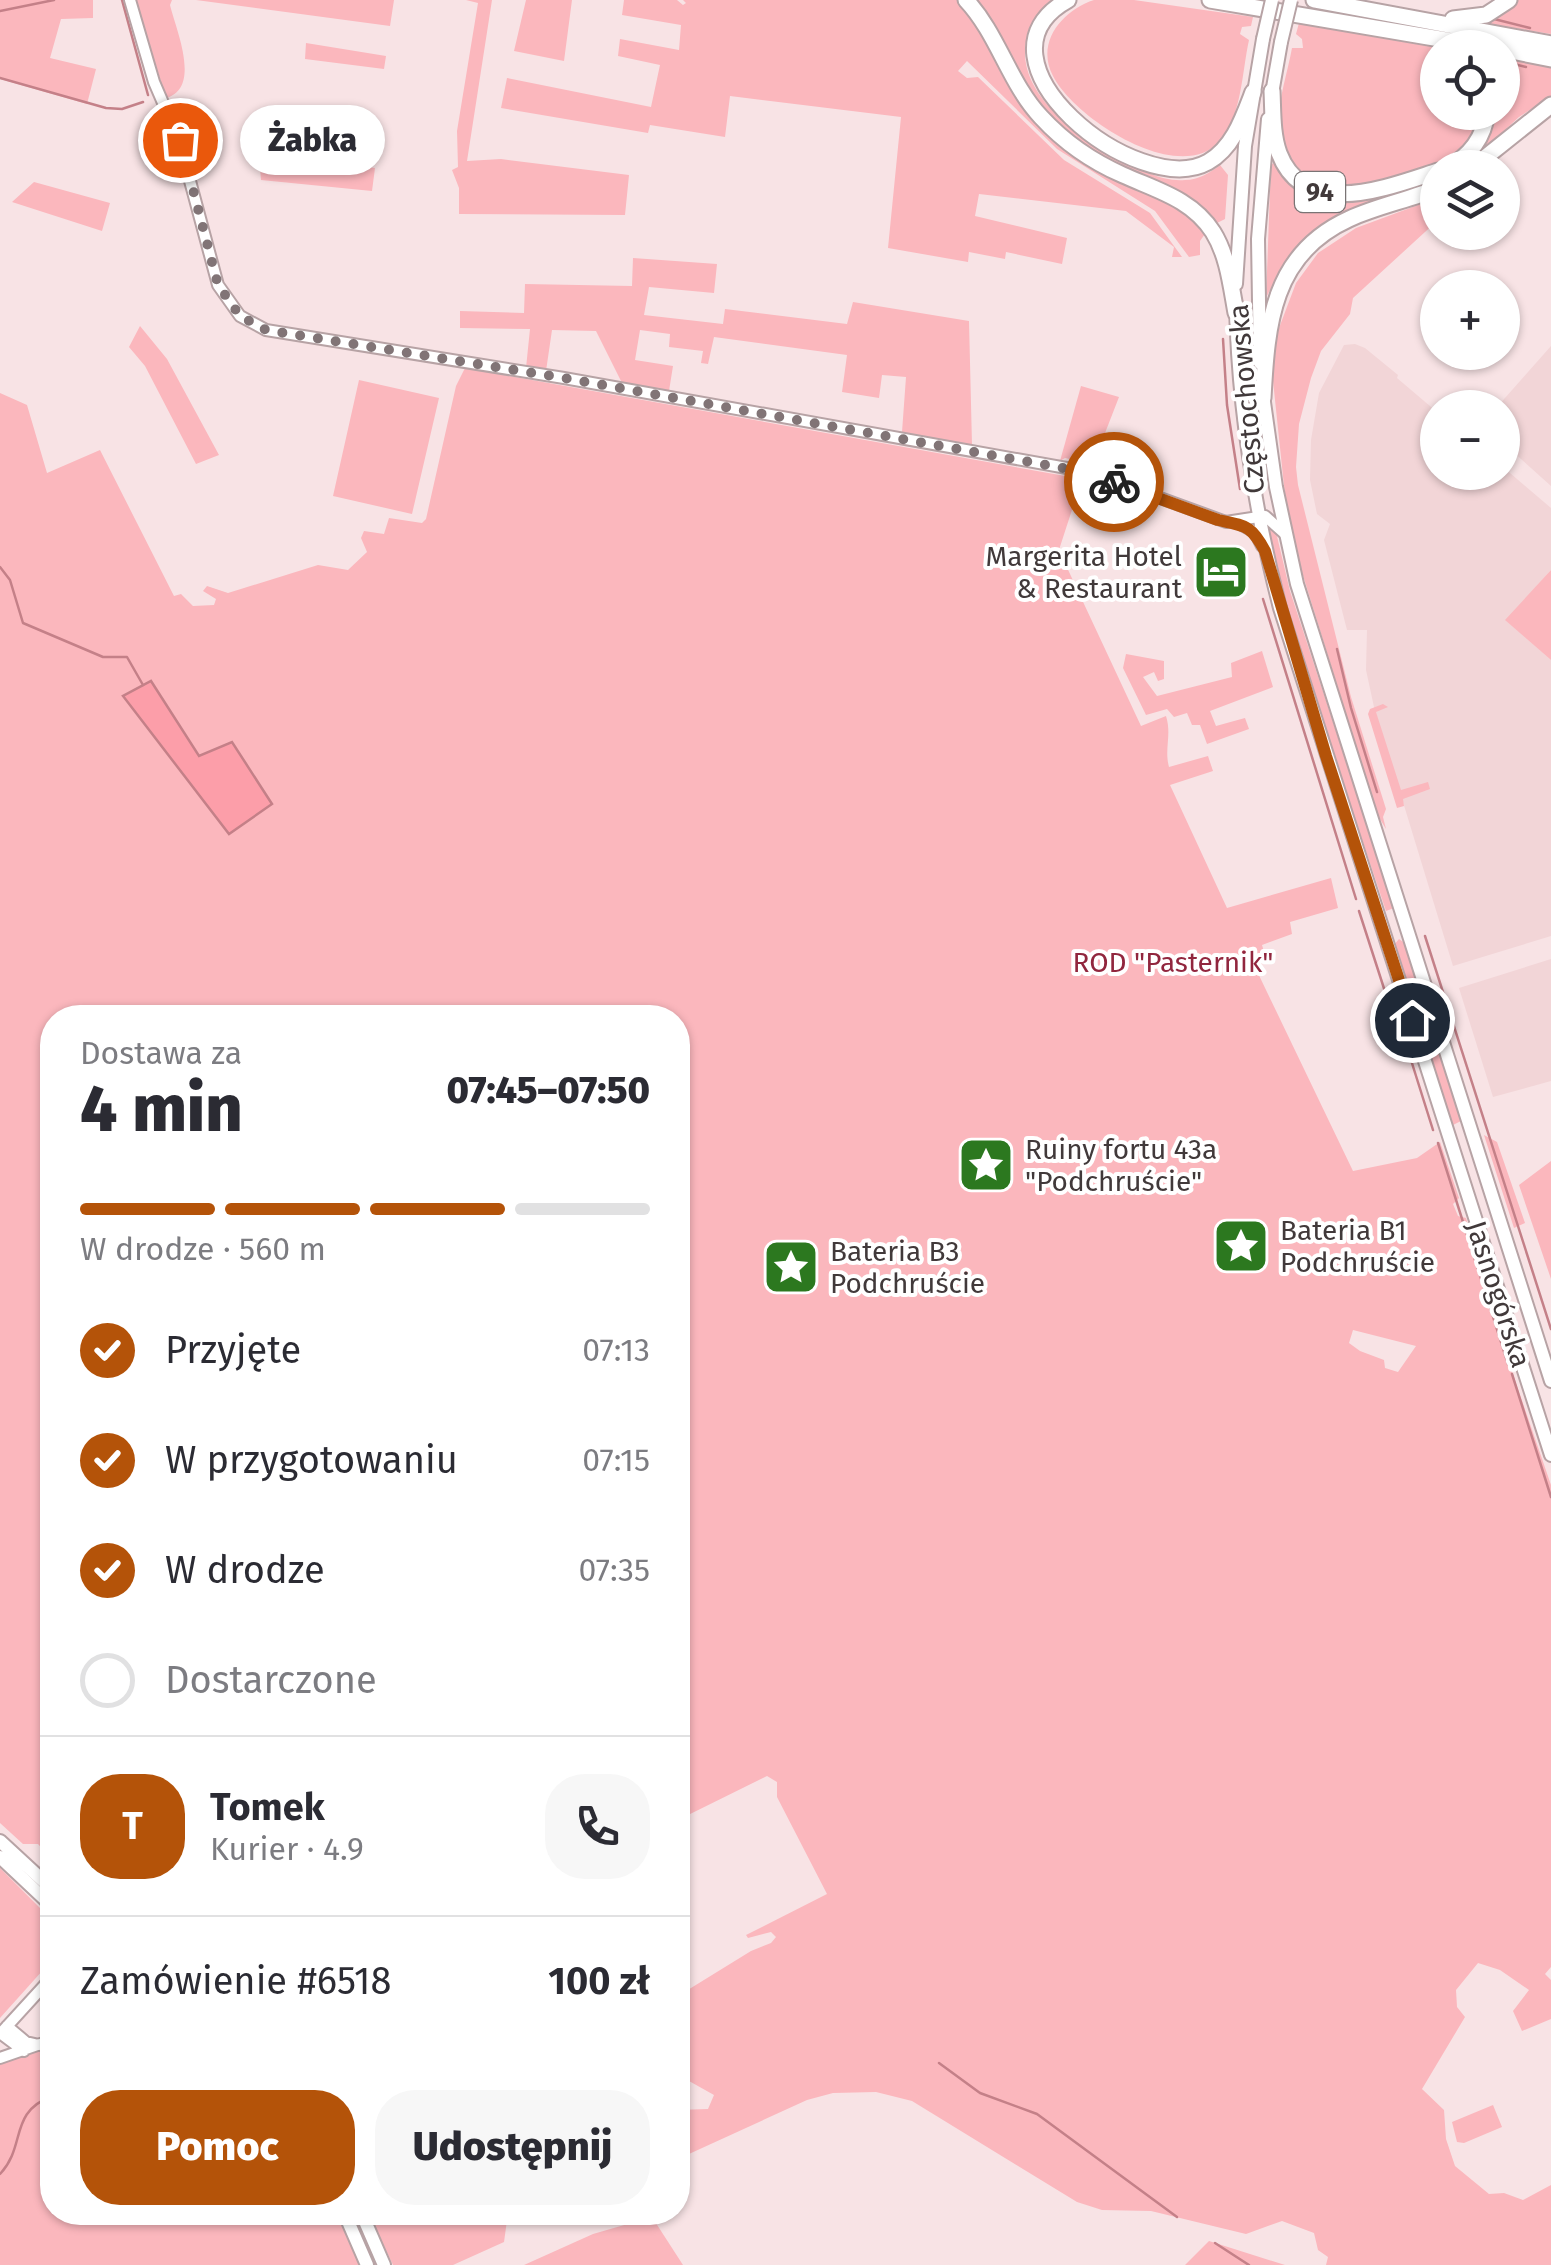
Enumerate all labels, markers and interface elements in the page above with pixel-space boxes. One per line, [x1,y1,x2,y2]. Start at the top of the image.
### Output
map controls [1420,30,1520,490]
button: locate [1420,30,1520,130]
pin [138,98,223,183]
callout: Żabka [240,105,385,175]
icon: bag [153,113,208,168]
text: Żabka [268,121,357,159]
button: layers [1420,150,1520,250]
road number: 94 [1295,172,1345,212]
button: + [1420,270,1520,370]
street label: Częstochowska [1222,303,1271,495]
button: − [1420,390,1520,490]
courier [1064,432,1164,532]
icon: bike [1087,455,1142,510]
place label: Margerita Hotel & Restaurant [985,540,1183,605]
hotel icon: Margerita Hotel & Restaurant [1191,542,1251,602]
park label: ROD "Pasternik" [1072,946,1274,979]
pin [1370,978,1455,1063]
icon: home [1385,993,1440,1048]
text: Dostawa za [80,1034,242,1072]
text: 07:45–07:50 [447,1067,650,1113]
text: 4 min [80,1070,243,1148]
place label: Ruiny fortu 43a "Podchruście" [1025,1133,1217,1198]
place icon: Ruiny fortu 43a "Podchruście" [956,1135,1016,1195]
place label: Bateria B1 Podchruście [1280,1214,1435,1279]
place icon: Bateria B1 Podchruście [1211,1216,1271,1276]
street label: Jasnogórska [1459,1217,1538,1372]
text: W drodze · 560 m [80,1230,326,1268]
place label: Bateria B3 Podchruście [830,1235,985,1300]
place icon: Bateria B3 Podchruście [761,1237,821,1297]
icon: check [80,1323,135,1378]
text: Przyjęte [165,1327,301,1373]
text: 07:13 [582,1331,650,1369]
icon: check [80,1433,135,1488]
text: W przygotowaniu [165,1437,458,1483]
text: 07:15 [582,1441,650,1479]
icon: check [80,1543,135,1598]
text: W drodze [165,1547,325,1593]
text: 07:35 [579,1551,650,1589]
text: Dostarczone [165,1657,377,1703]
button: phone [545,1774,650,1879]
text: Tomek [210,1784,325,1830]
text: T [122,1803,143,1849]
text: Kurier · 4.9 [210,1830,364,1868]
text: Zamówienie #6518 [80,1958,391,2004]
text: 100 zł [548,1958,650,2004]
button: Pomoc [80,2090,355,2205]
button: Udostępnij [375,2090,650,2205]

